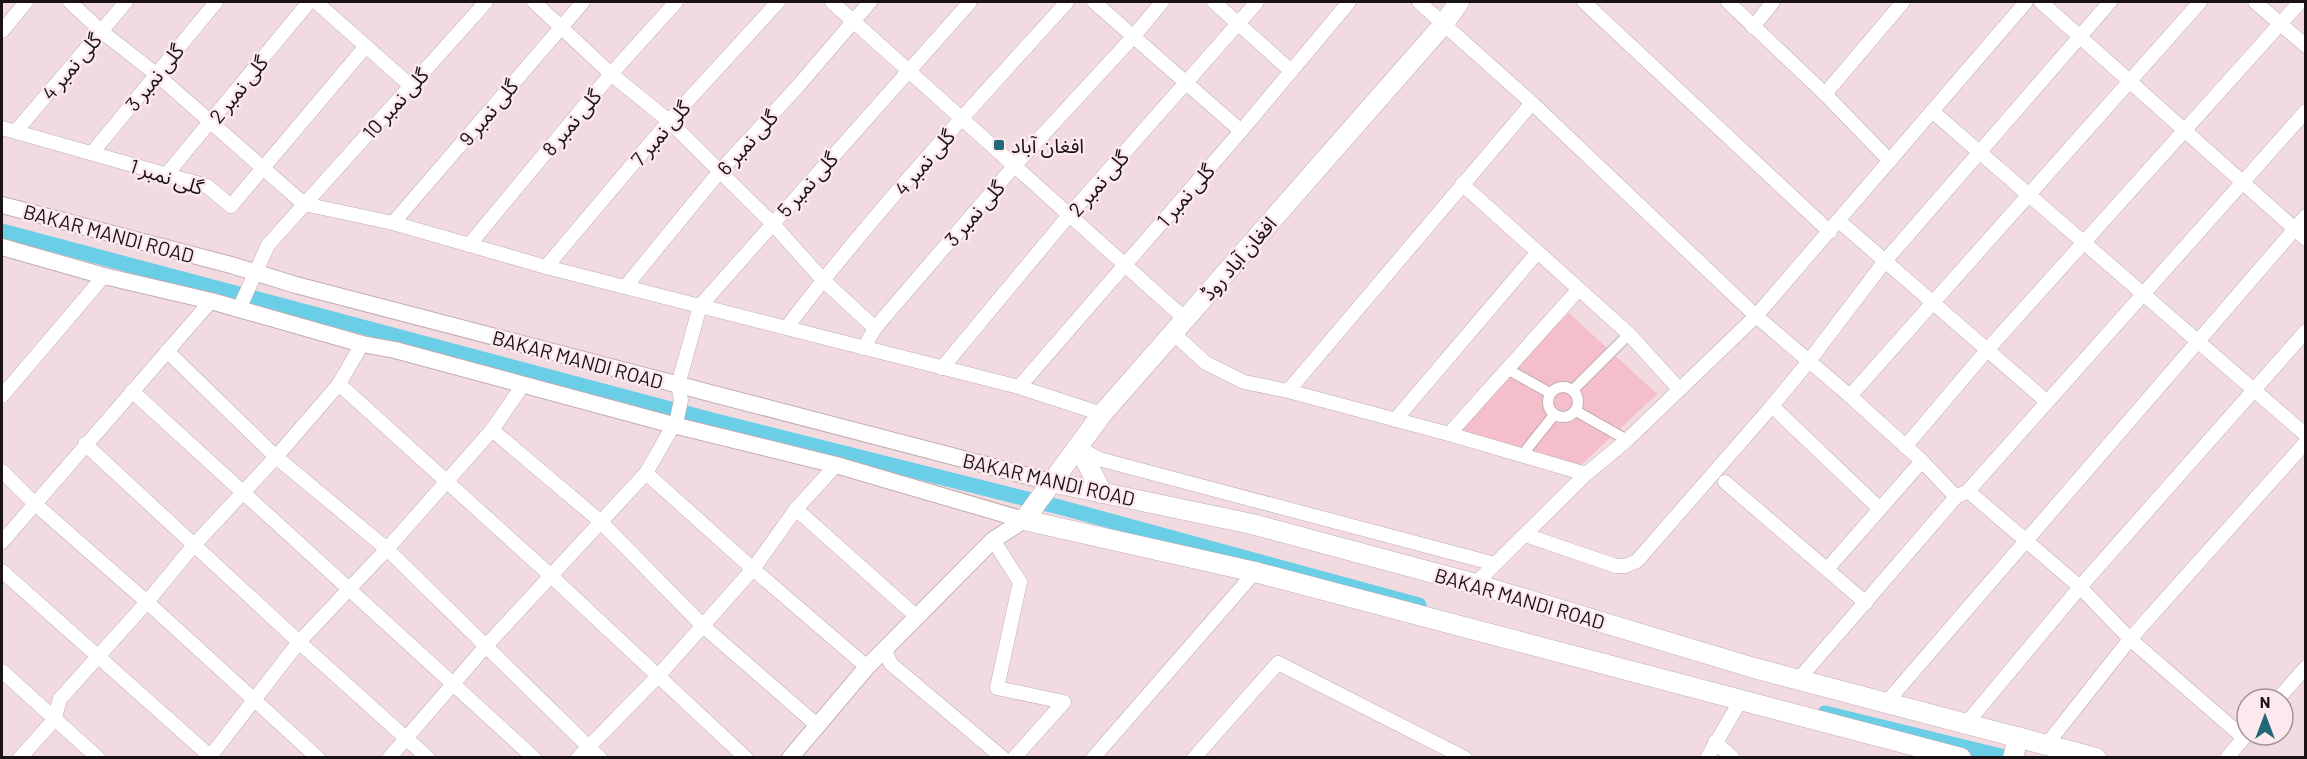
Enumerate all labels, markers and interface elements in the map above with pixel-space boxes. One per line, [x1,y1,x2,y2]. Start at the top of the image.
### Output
street label: گلی نمبر 4 [36,27,107,105]
street label: گلی نمبر 3 [120,38,189,116]
street label: گلی نمبر 2 [204,50,274,128]
street label: گلی نمبر 10 [357,62,434,144]
street label: گلی نمبر 9 [453,73,524,151]
street label: گلی نمبر 8 [536,83,607,161]
street label: گلی نمبر 7 [625,95,696,171]
street label: گلی نمبر 6 [712,104,784,180]
street label: گلی نمبر 4 [889,123,960,201]
place label: افغان آباد [1011,133,1084,158]
marker: افغان آباد [992,138,1006,152]
street label: گلی نمبر 2 [1063,145,1134,221]
street label: گلی نمبر 5 [772,146,844,222]
street label: گلی نمبر 1 [127,153,207,200]
street label: گلی نمبر 1 [1151,158,1220,232]
street label: گلی نمبر 3 [939,175,1010,251]
street label: BAKAR MANDI ROAD [21,199,197,267]
street label: افغان آباد روڈ [1195,211,1282,305]
street label: BAKAR MANDI ROAD [490,325,666,393]
street label: BAKAR MANDI ROAD [961,448,1137,510]
street label: BAKAR MANDI ROAD [1432,562,1608,634]
north arrow [2235,687,2295,747]
text: N [2260,692,2270,711]

